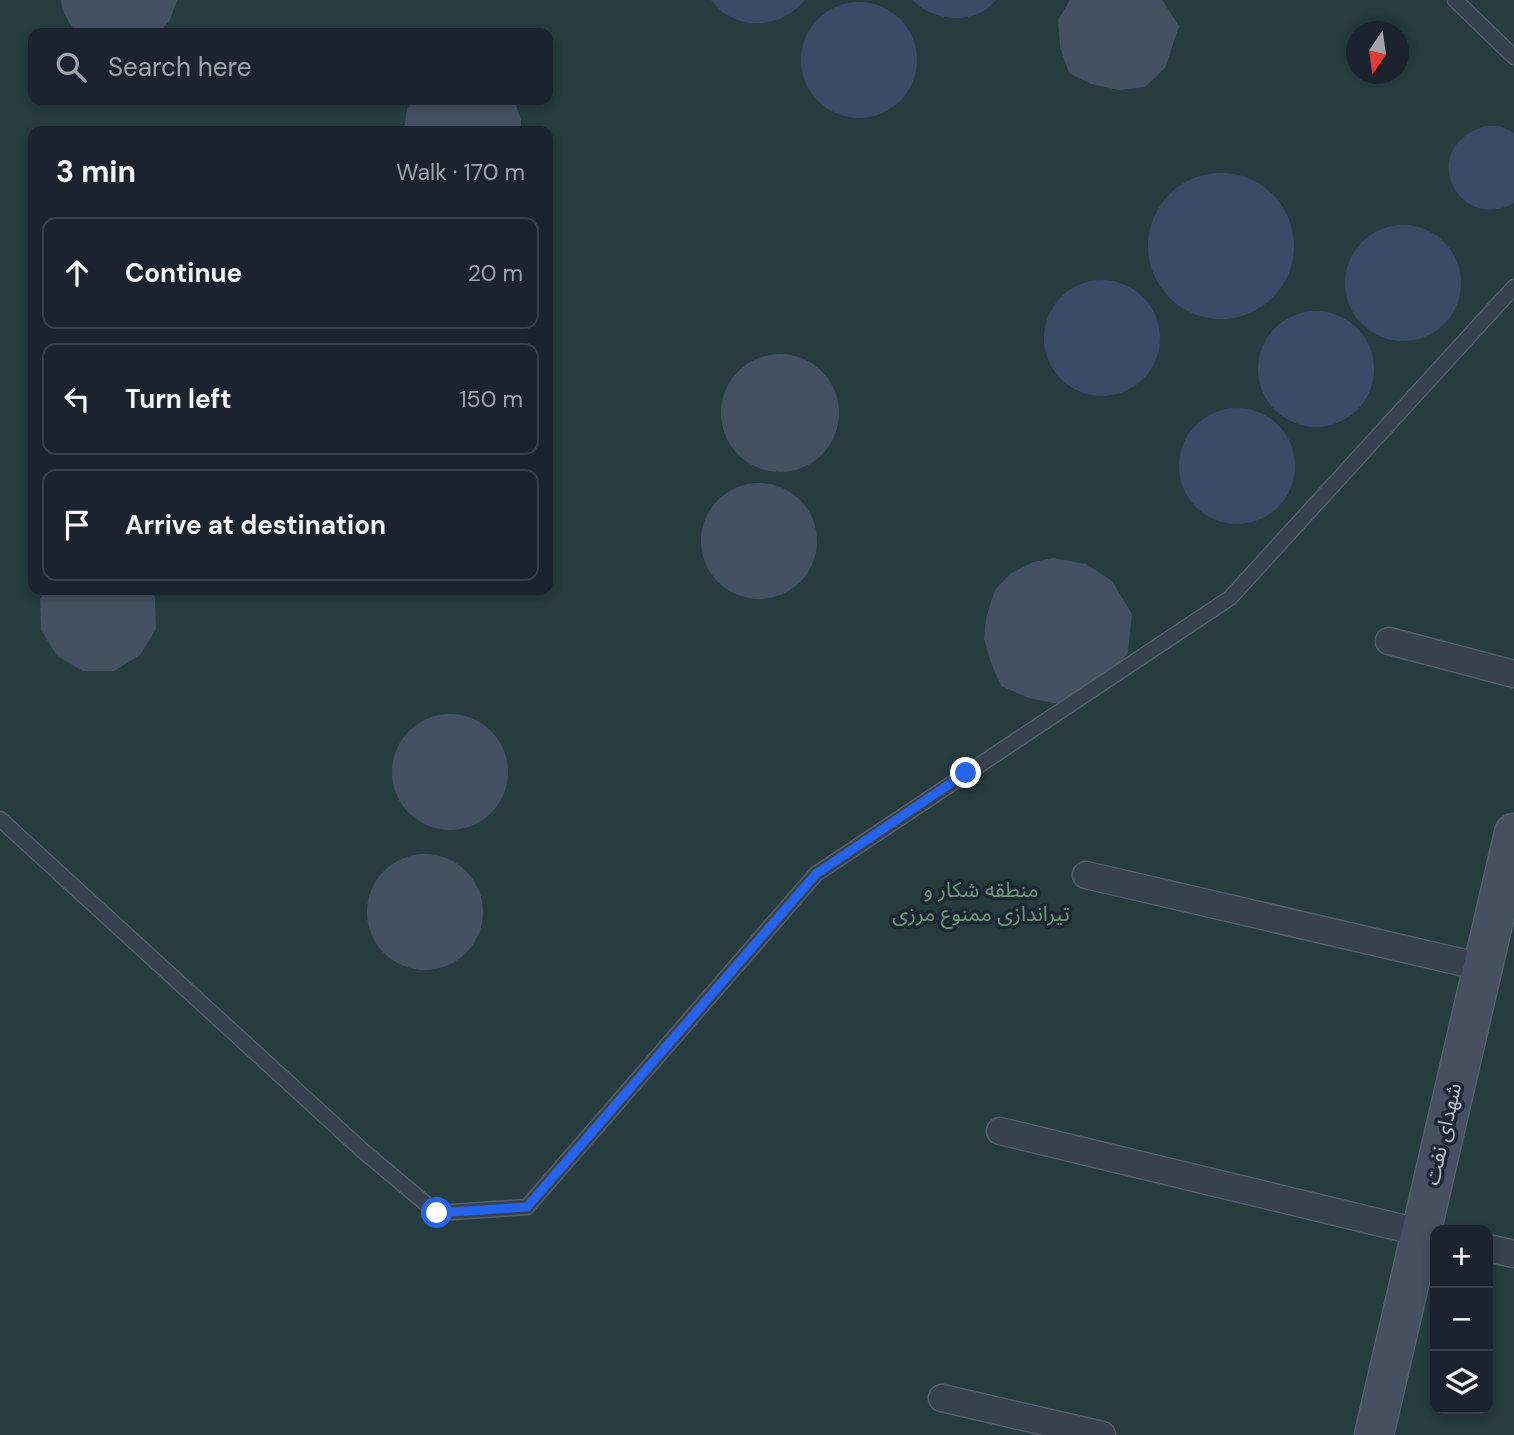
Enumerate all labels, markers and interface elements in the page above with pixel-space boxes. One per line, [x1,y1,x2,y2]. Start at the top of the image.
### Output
north arrow [1346,21,1409,84]
search box [28,28,553,105]
icon: search [52,48,90,86]
text: Search here [108,50,251,84]
text: 3 min [56,152,136,191]
text: Walk · 170 m [396,157,525,187]
icon: ahead [58,254,96,292]
text: Continue [125,256,242,290]
text: 20 m [468,258,523,288]
icon: left [58,380,96,418]
text: Turn left [125,382,232,416]
text: 150 m [459,384,523,414]
icon: arrive [58,506,96,544]
text: Arrive at destination [125,508,386,542]
route end [950,757,981,788]
park label: منطقه شکار و تیراندازی ممنوع مرزی [892,876,1070,929]
street label: شهدای نفت [1418,1080,1468,1188]
route start [421,1197,452,1228]
map controls [1430,1225,1493,1414]
button: + [1430,1225,1493,1288]
button: − [1430,1288,1493,1351]
button: layers [1430,1351,1493,1414]

